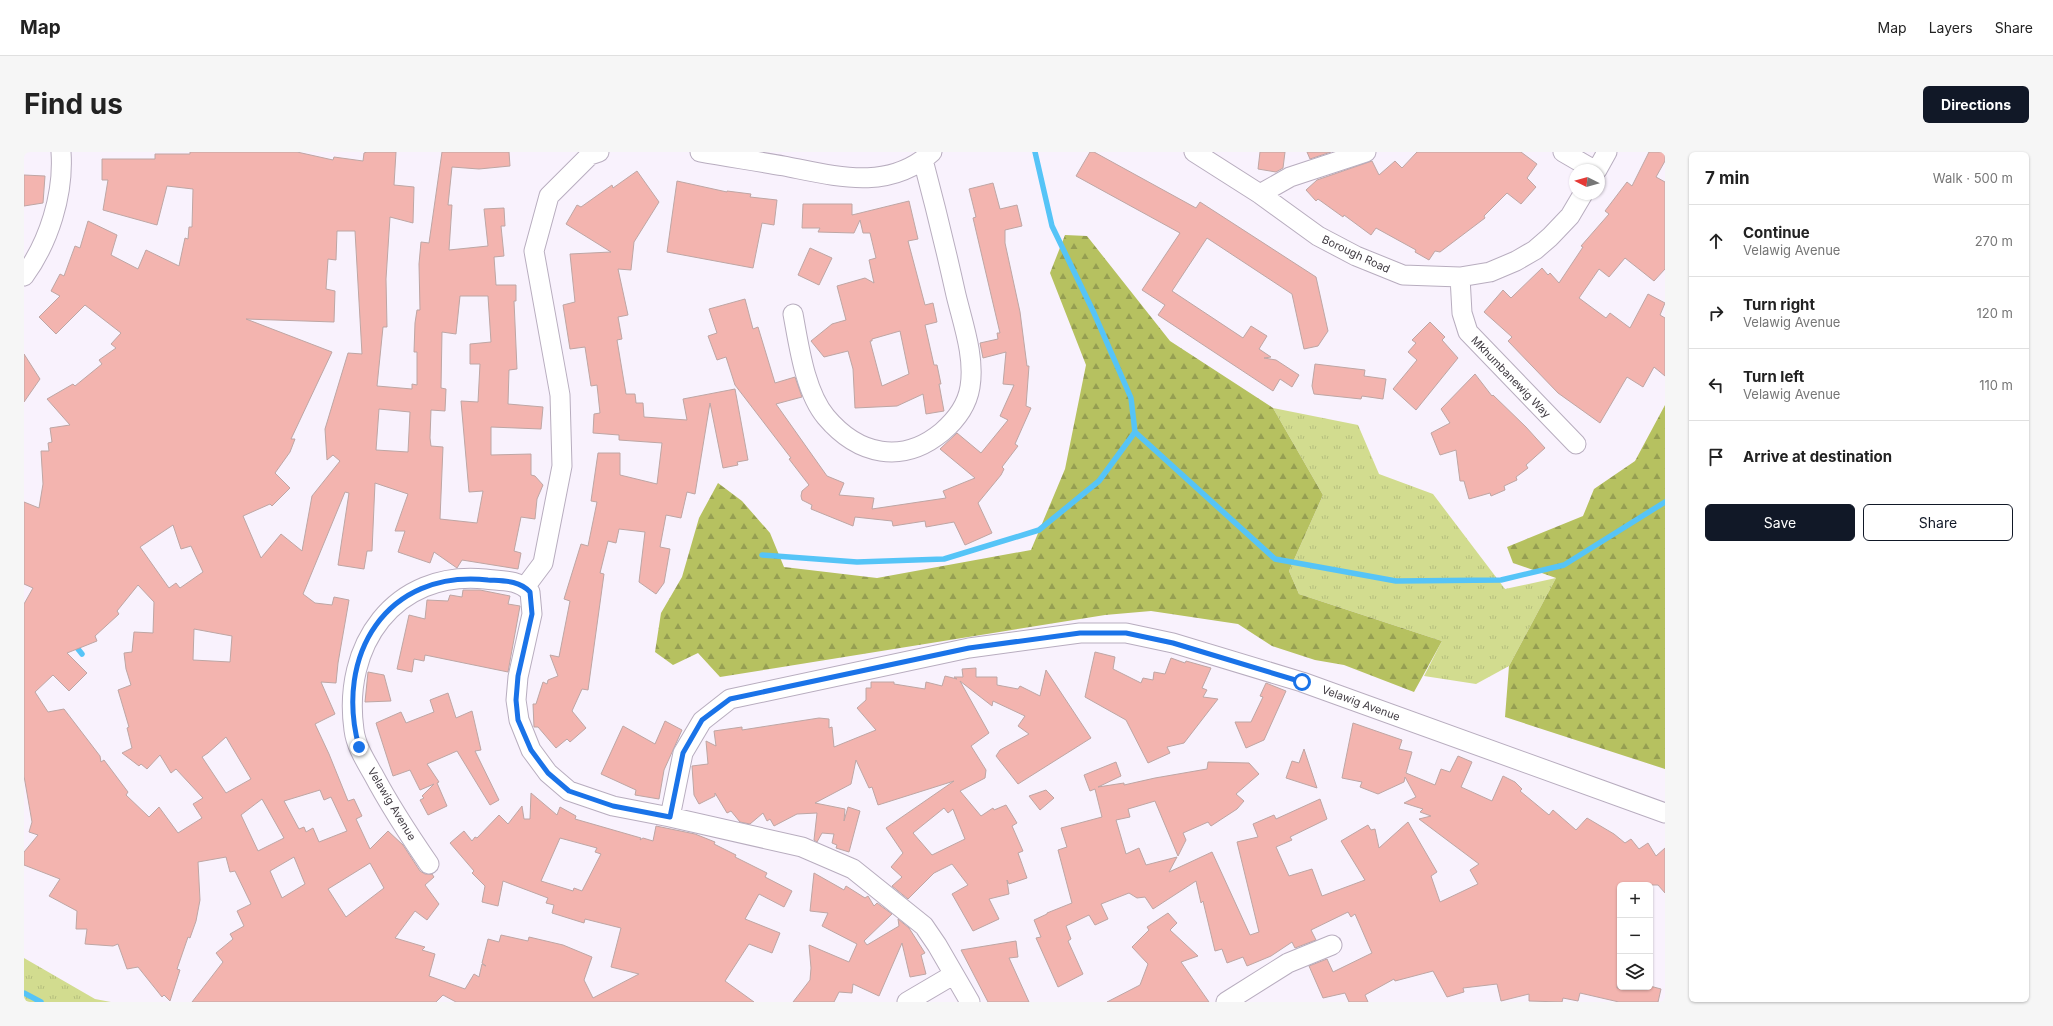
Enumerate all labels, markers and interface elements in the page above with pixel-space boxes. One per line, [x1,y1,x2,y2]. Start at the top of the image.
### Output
text: Map [20,16,61,39]
text: Map [1878,19,1907,36]
text: Layers [1929,19,1973,36]
text: Share [1995,19,2033,36]
button: Directions [1923,86,2029,123]
text: Find us [24,87,123,121]
north arrow [1569,164,1605,200]
text: 7 min [1705,168,1750,188]
text: Walk · 500 m [1933,170,2013,186]
text: Continue [1743,223,1810,242]
icon: ahead [1705,230,1727,252]
street label: Borough Road [1320,232,1392,276]
text: 270 m [1975,233,2013,249]
text: Velawig Avenue [1743,242,1840,258]
text: Turn right [1743,295,1815,314]
icon: right [1705,302,1727,324]
text: 120 m [1977,305,2013,321]
text: Velawig Avenue [1743,314,1840,330]
street label: Mkhumbanewig Way [1468,333,1554,421]
text: Turn left [1743,367,1804,386]
icon: left [1705,374,1727,396]
text: 110 m [1979,377,2013,393]
text: Velawig Avenue [1743,386,1840,402]
icon: arrive [1705,446,1727,468]
text: Arrive at destination [1743,447,1892,466]
button: Save [1705,504,1855,541]
button: Share [1863,504,2013,541]
route start [1293,673,1311,691]
street label: Velawig Avenue [1320,682,1402,724]
route end [350,738,368,756]
street label: Velawig Avenue [365,765,419,843]
map controls [1617,882,1653,990]
button: + [1617,882,1653,918]
button: − [1617,918,1653,954]
button: layers [1617,954,1653,990]

